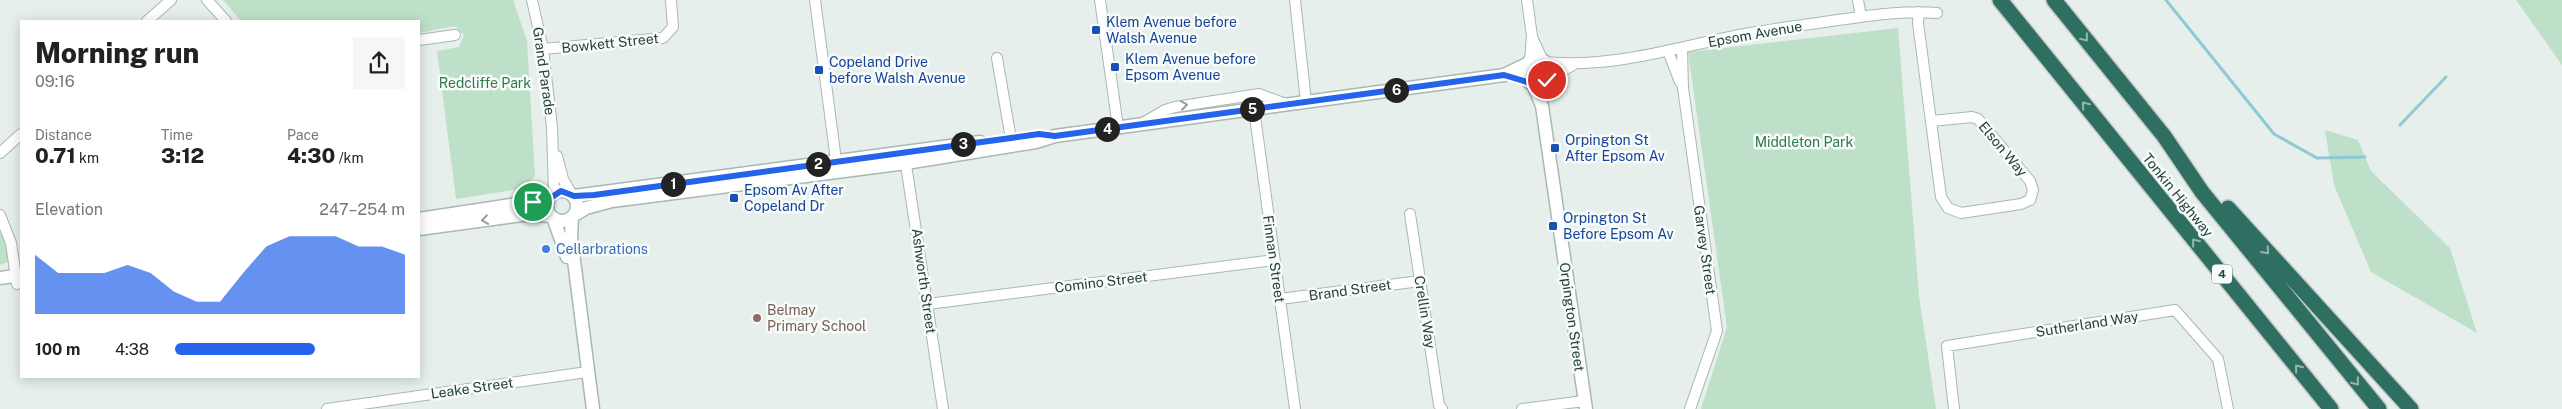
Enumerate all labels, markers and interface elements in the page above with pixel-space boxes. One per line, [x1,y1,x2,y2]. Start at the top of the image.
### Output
place label: Klem Avenue before Walsh Avenue [1106,14,1237,46]
street label: Epsom Avenue [1707,18,1803,50]
marker: Klem Avenue before Walsh Avenue [1090,24,1102,36]
street label: Grand Parade [530,26,558,116]
street label: Bowkett Street [561,30,659,56]
one-way arrow [2080,32,2089,41]
text: Morning run [35,36,199,69]
button: share [353,37,405,89]
place label: Klem Avenue before Epsom Avenue [1125,51,1256,83]
place label: Copeland Drive before Walsh Avenue [829,54,966,86]
pin [1526,59,1568,101]
marker: Klem Avenue before Epsom Avenue [1109,61,1121,73]
marker: Copeland Drive before Walsh Avenue [813,64,825,76]
icon: check [1533,66,1561,94]
text: 09:16 [35,72,75,91]
park label: Redcliffe Park [439,75,531,91]
pin: 6 [1384,78,1408,102]
text: 6 [1392,82,1401,98]
pin: 5 [1240,96,1264,122]
one-way arrow [1180,101,1189,111]
text: 5 [1248,101,1257,117]
one-way arrow [2081,101,2090,110]
pin: 4 [1094,116,1120,142]
street label: Elson Way [1976,118,2031,180]
text: 4 [1103,121,1112,137]
text: Distance [35,127,92,143]
text: Time [161,127,193,143]
text: Pace [287,127,319,143]
pin: 3 [950,132,976,156]
place label: Orpington St After Epsom Av [1565,132,1665,164]
park label: Middleton Park [1755,134,1853,150]
text: 3 [959,136,968,152]
marker: Orpington St After Epsom Av [1549,142,1561,154]
text: 0.71 [35,143,76,168]
text: 3:12 [161,143,204,168]
text: 4:30 [287,143,335,168]
text: km [76,150,99,166]
text: /km [335,150,364,166]
street label: Tonkin Highway [2139,150,2217,240]
pin: 2 [806,152,830,176]
text: 2 [814,156,823,172]
pin: 1 [660,172,686,196]
text: 1 [671,176,677,192]
pin [512,181,554,223]
place label: Epsom Av After Copeland Dr [744,182,844,214]
icon: arrive [519,188,547,216]
marker: Epsom Av After Copeland Dr [728,192,740,204]
text: Elevation [35,200,103,219]
text: 247–254 m [319,200,405,219]
street label: Garvey Street [1691,204,1719,296]
place label: Orpington St Before Epsom Av [1563,210,1674,242]
one-way arrow [481,214,489,225]
street label: Finnan Street [1260,214,1288,304]
marker: Orpington St Before Epsom Av [1547,220,1559,232]
street label: Ashworth Street [909,227,939,335]
one-way arrow [2192,238,2201,247]
place label: Cellarbrations [556,241,648,257]
marker: Cellarbrations [540,243,552,255]
one-way arrow [2260,245,2269,254]
street label: Orpington Street [1556,261,1588,373]
road number: 4 [2212,264,2232,284]
street label: Comino Street [1054,268,1148,296]
street label: Crellin Way [1411,274,1439,350]
street label: Brand Street [1308,276,1392,304]
place label: Belmay Primary School [767,302,866,334]
street label: Sutherland Way [2035,308,2140,340]
marker: Belmay Primary School [751,312,763,324]
text: 100 m [35,340,80,359]
text: 4:38 [115,340,149,359]
one-way arrow [2294,364,2303,373]
street label: Leake Street [430,374,514,402]
one-way arrow [2351,376,2360,385]

